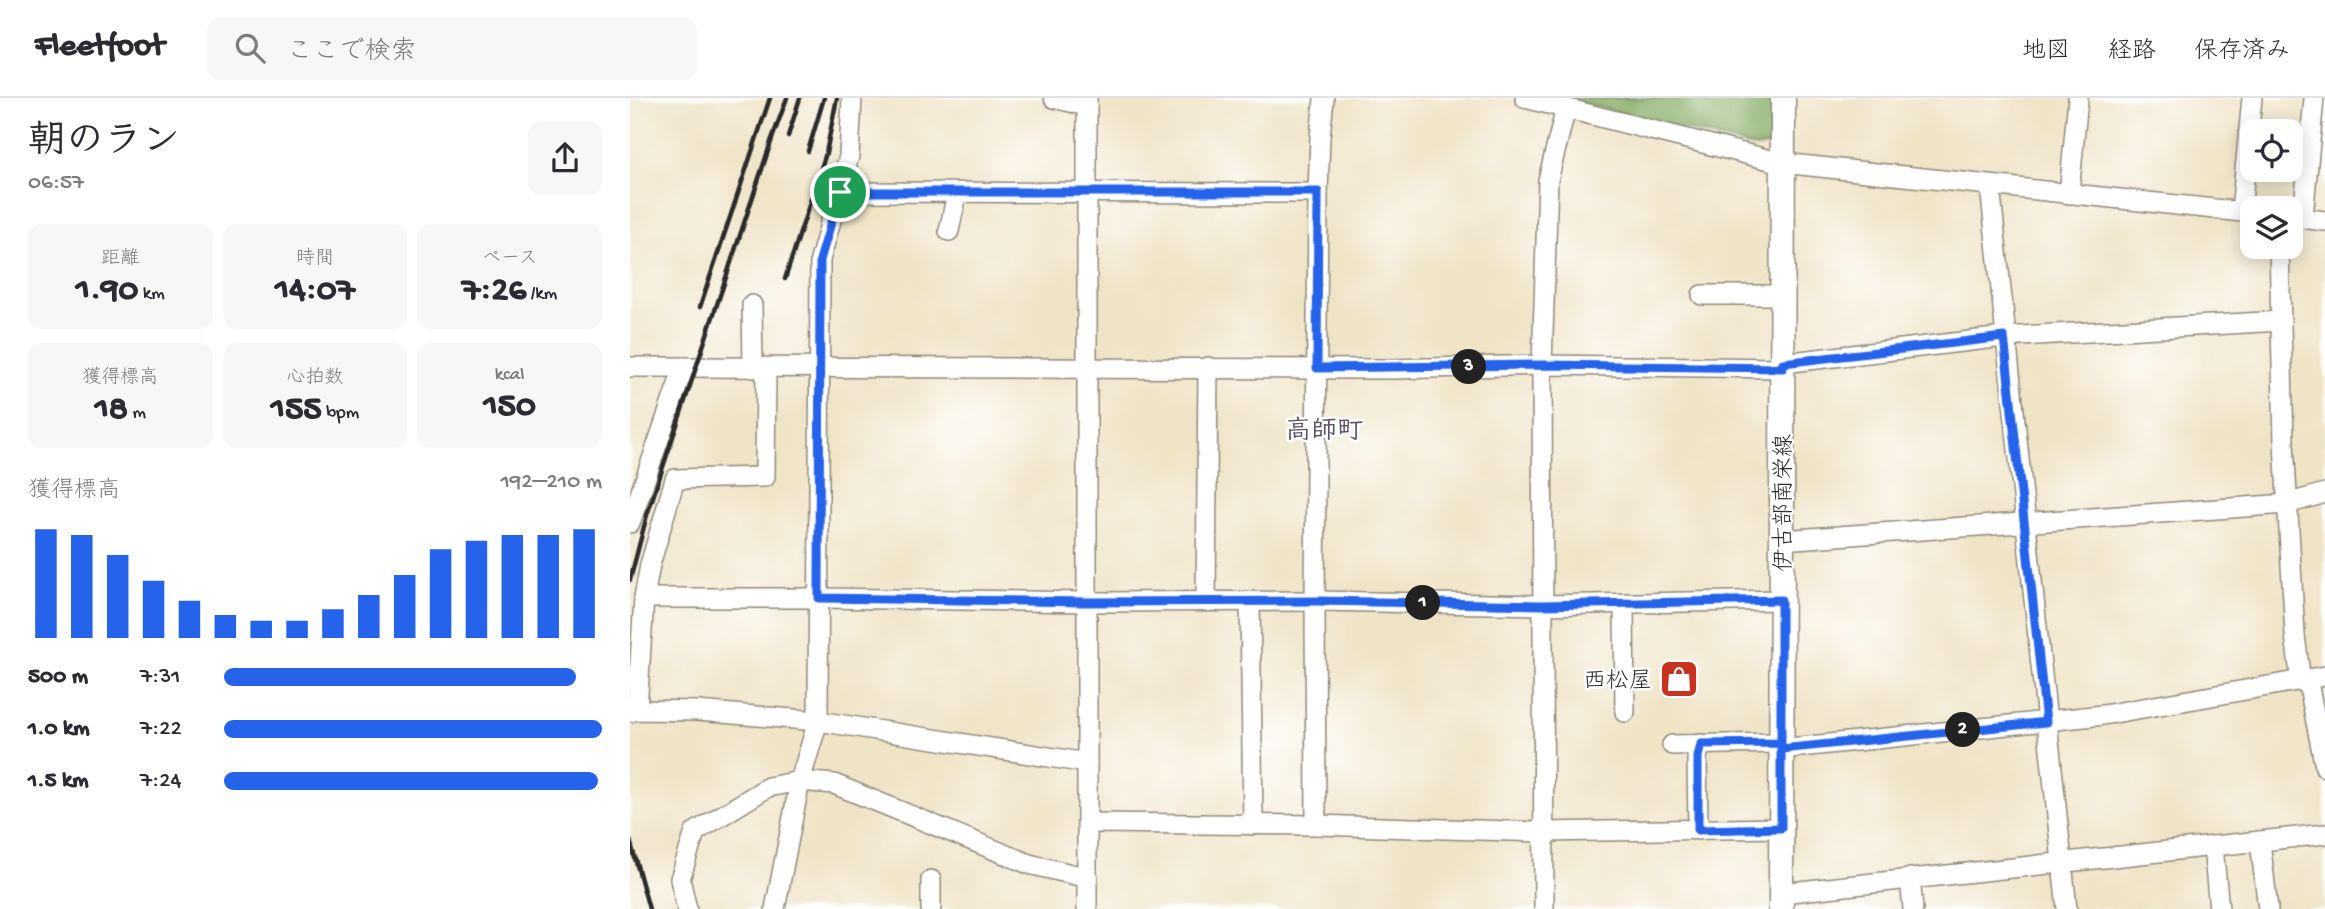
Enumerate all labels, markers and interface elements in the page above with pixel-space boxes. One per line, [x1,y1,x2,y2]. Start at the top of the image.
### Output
search box [207,17,697,80]
text: Fleetfoot [35,29,165,67]
icon: search [231,29,269,67]
text: ここで検索 [287,38,417,69]
text: 地図 [2022,38,2070,67]
text: 経路 [2108,38,2156,67]
text: 保存済み [2194,38,2290,67]
map controls [2240,119,2303,259]
button: locate [2240,119,2303,182]
button: share [528,121,602,195]
text: 朝のラン [28,122,180,166]
pin [810,162,870,222]
text: 06:57 [28,170,84,197]
icon: arrive [821,173,859,211]
button: layers [2240,196,2303,259]
text: 距離 [101,248,139,271]
text: 時間 [296,248,334,271]
text: ペース [482,248,538,271]
text: 1.90 [76,271,138,312]
text: 14:07 [275,271,355,312]
text: 7:26 [462,271,526,312]
text: km [138,283,165,306]
text: /km [526,283,557,306]
pin: 3 [1452,350,1486,384]
text: 3 [1464,355,1473,378]
text: kcal [495,364,525,387]
text: 獲得標高 [82,367,158,390]
text: 心拍数 [286,367,344,390]
text: 150 [483,387,536,428]
text: 18 [95,390,128,431]
text: 155 [271,390,322,431]
text: m [128,402,146,425]
text: bpm [322,402,359,425]
district label: 高師町 [1285,416,1363,449]
street label: 伊古部南栄線 [1771,434,1799,572]
text: 192–210 m [500,469,602,496]
text: 獲得標高 [28,478,120,505]
pin: 1 [1406,586,1440,620]
text: 1 [1419,591,1426,614]
shop icon: 西松屋 [1658,658,1700,700]
text: 500 m [28,664,88,691]
text: 7:31 [140,664,180,691]
place label: 西松屋 [1583,669,1652,696]
pin: 2 [1946,712,1980,748]
text: 1.0 km [28,716,90,743]
text: 7:22 [140,716,182,743]
text: 2 [1958,718,1967,741]
text: 1.5 km [28,768,89,795]
text: 7:24 [140,768,181,795]

